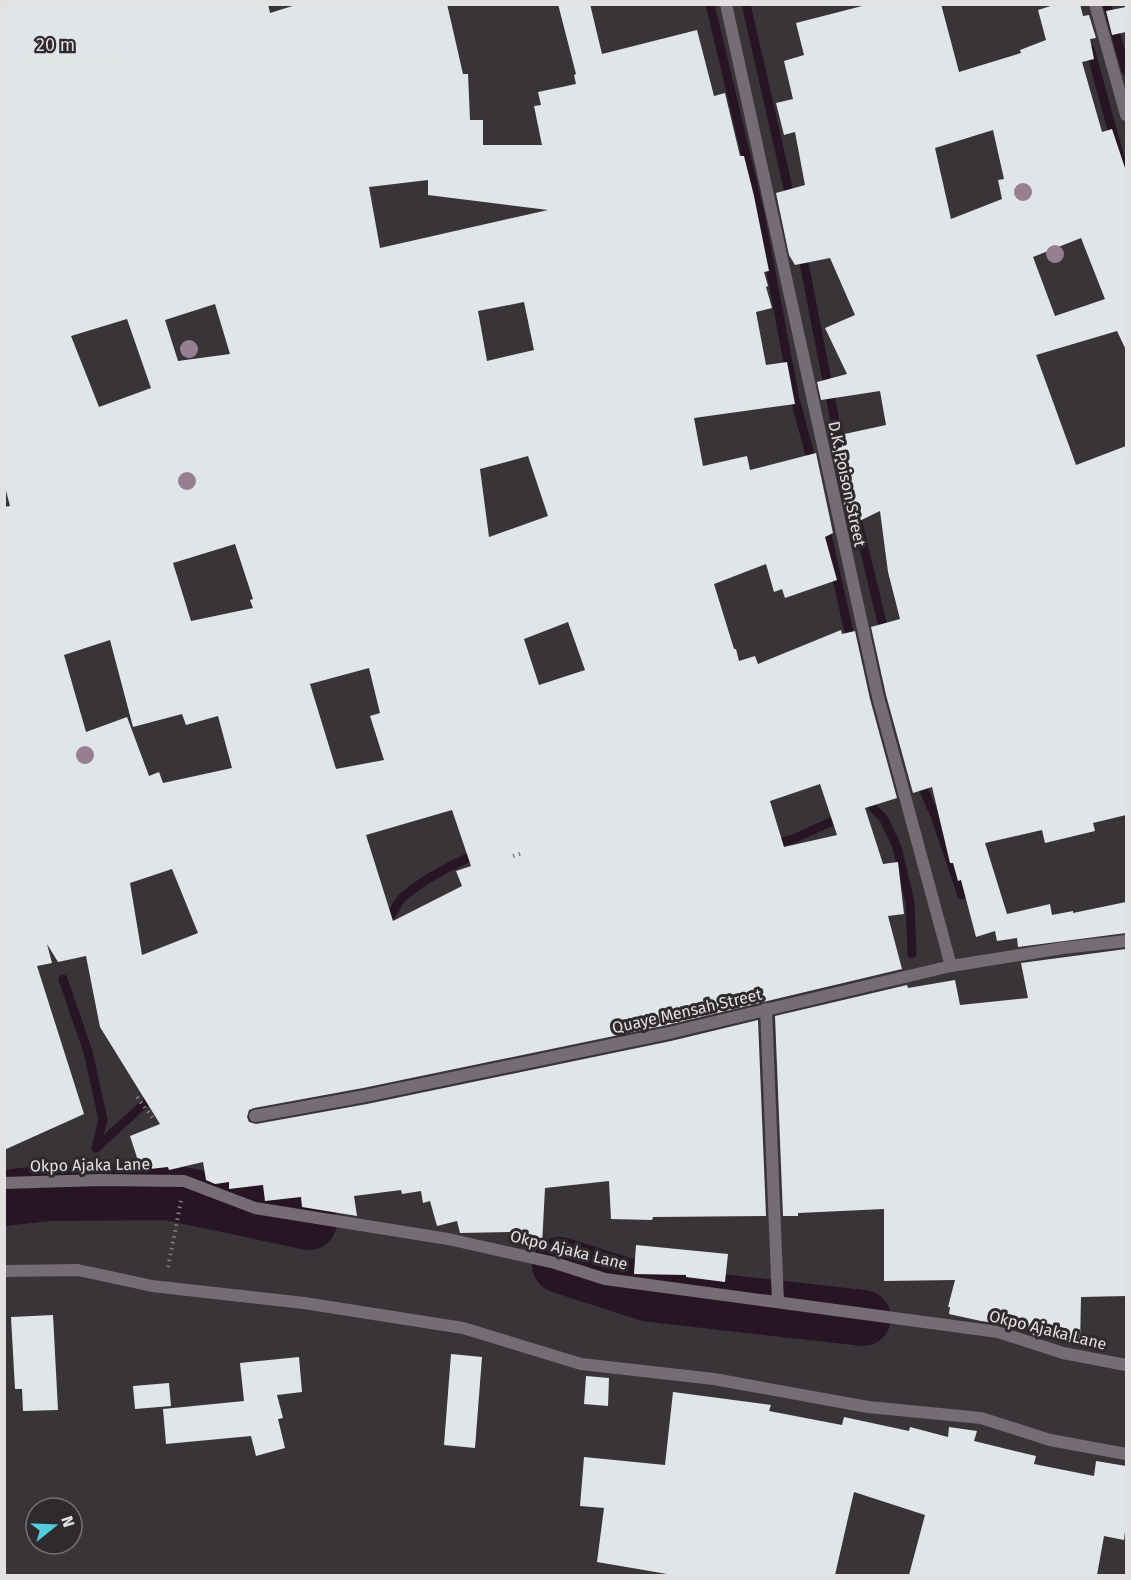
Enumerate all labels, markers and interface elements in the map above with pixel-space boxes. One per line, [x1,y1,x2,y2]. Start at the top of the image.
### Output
scale bar [27,24,120,62]
text: 20 m [36,34,75,56]
street label: D.K. Poison Street [824,419,870,549]
street label: Quaye Mensah Street [610,984,764,1037]
street label: Okpo Ajaka Lane [30,1154,150,1176]
street label: Okpo Ajaka Lane [508,1226,630,1274]
street label: Okpo Ajaka Lane [987,1306,1109,1354]
north arrow [24,1496,84,1556]
text: N [57,1514,78,1529]

